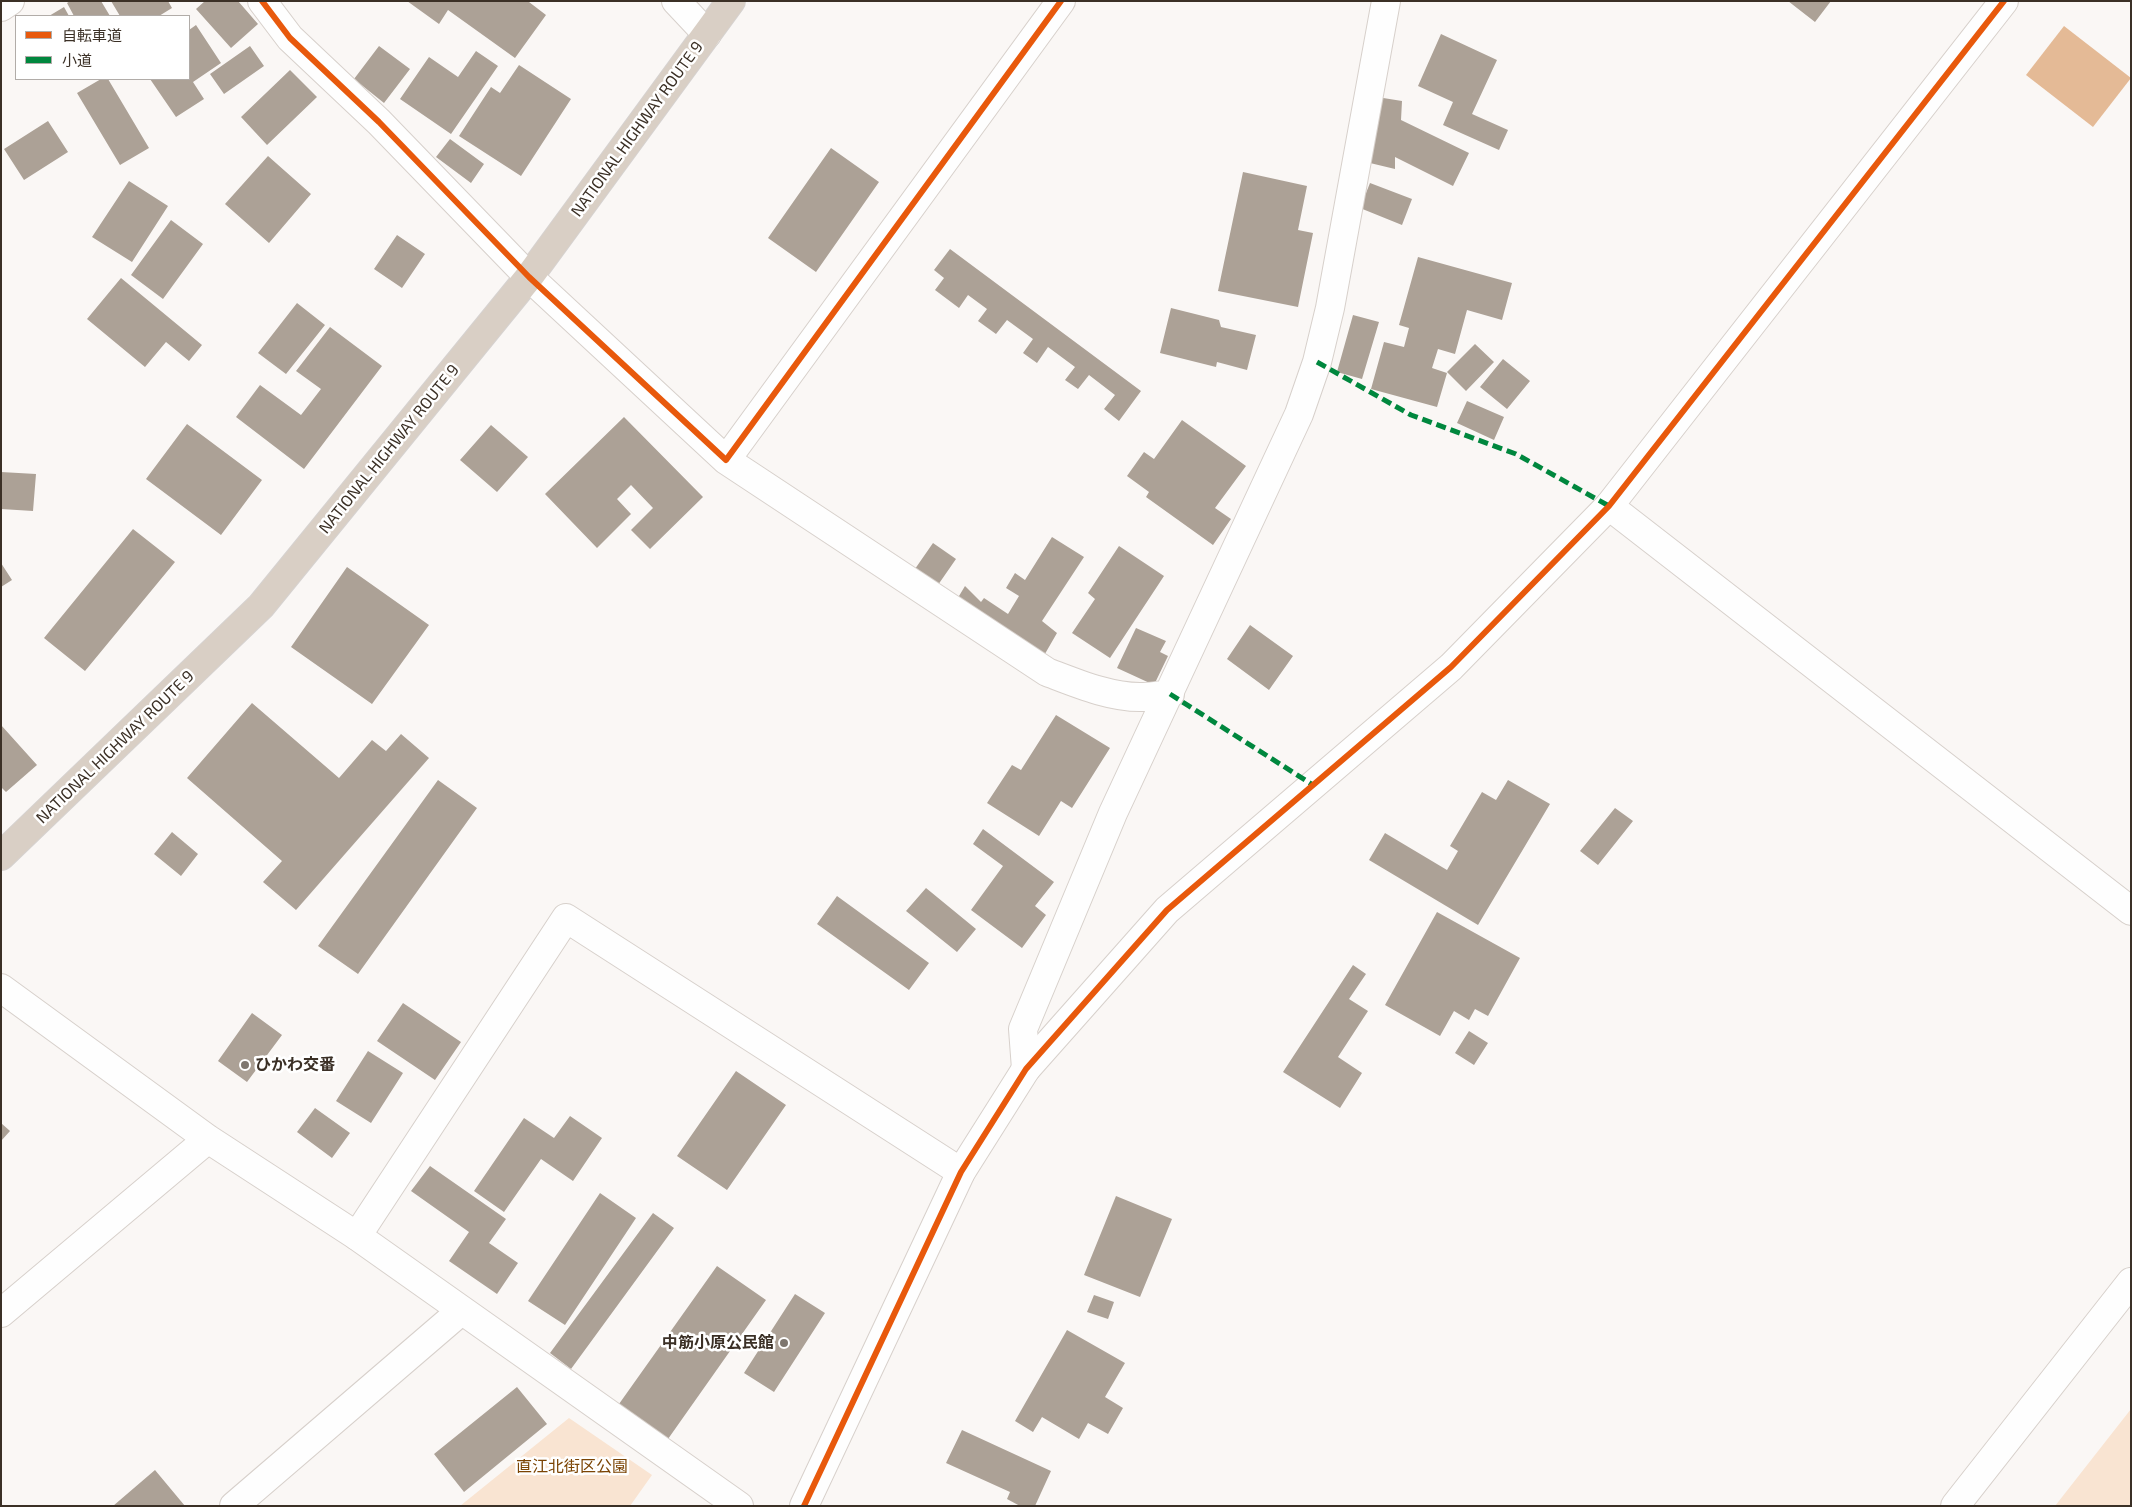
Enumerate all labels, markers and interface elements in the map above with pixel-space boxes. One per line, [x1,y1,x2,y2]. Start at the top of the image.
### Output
legend [15,15,190,80]
text: 自転車道 [62,26,122,44]
street label: NATIONAL HIGHWAY ROUTE 9 [567,38,707,220]
text: 小道 [62,51,92,69]
street label: NATIONAL HIGHWAY ROUTE 9 [315,361,463,537]
street label: NATIONAL HIGHWAY ROUTE 9 [32,666,198,828]
place label: ひかわ交番 [255,1055,335,1075]
marker: ひかわ交番 [239,1059,251,1071]
place label: 中筋小原公民館 [662,1333,774,1353]
marker: 中筋小原公民館 [778,1337,790,1349]
park label: 直江北街区公園 [516,1457,628,1477]

